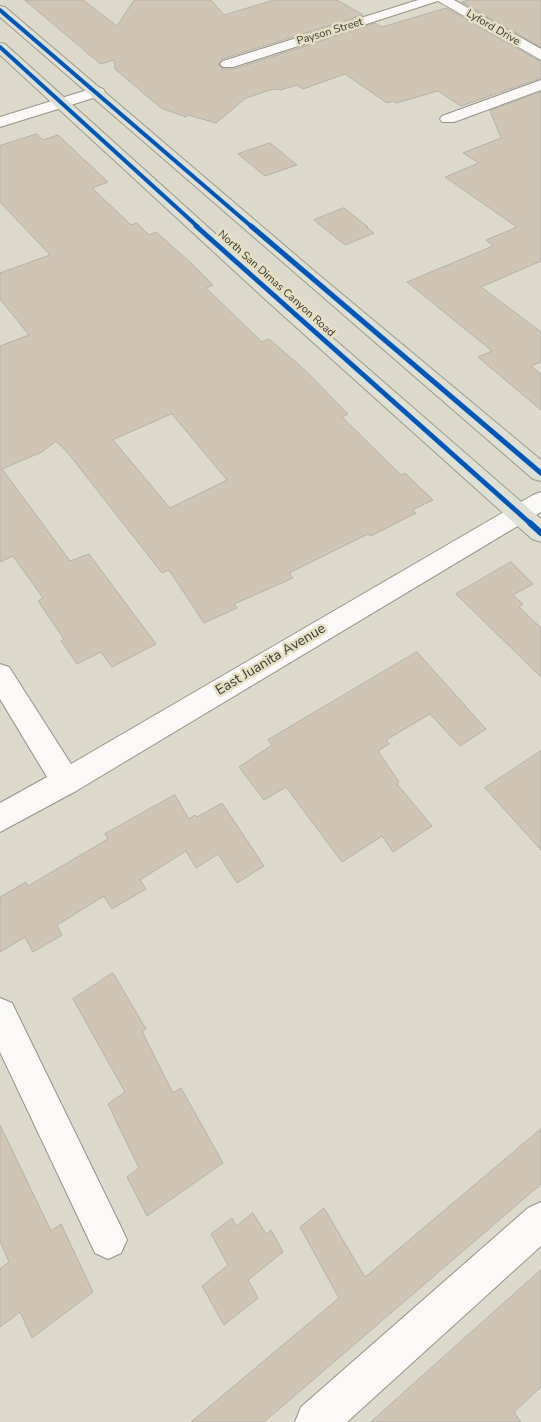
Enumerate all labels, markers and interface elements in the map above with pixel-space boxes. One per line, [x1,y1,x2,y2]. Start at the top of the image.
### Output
street label: Lyford Drive [464,7,522,49]
street label: Payson Street [295,16,365,48]
street label: North San Dimas Canyon Road [215,228,337,340]
street label: East Juanita Avenue [213,621,329,699]

